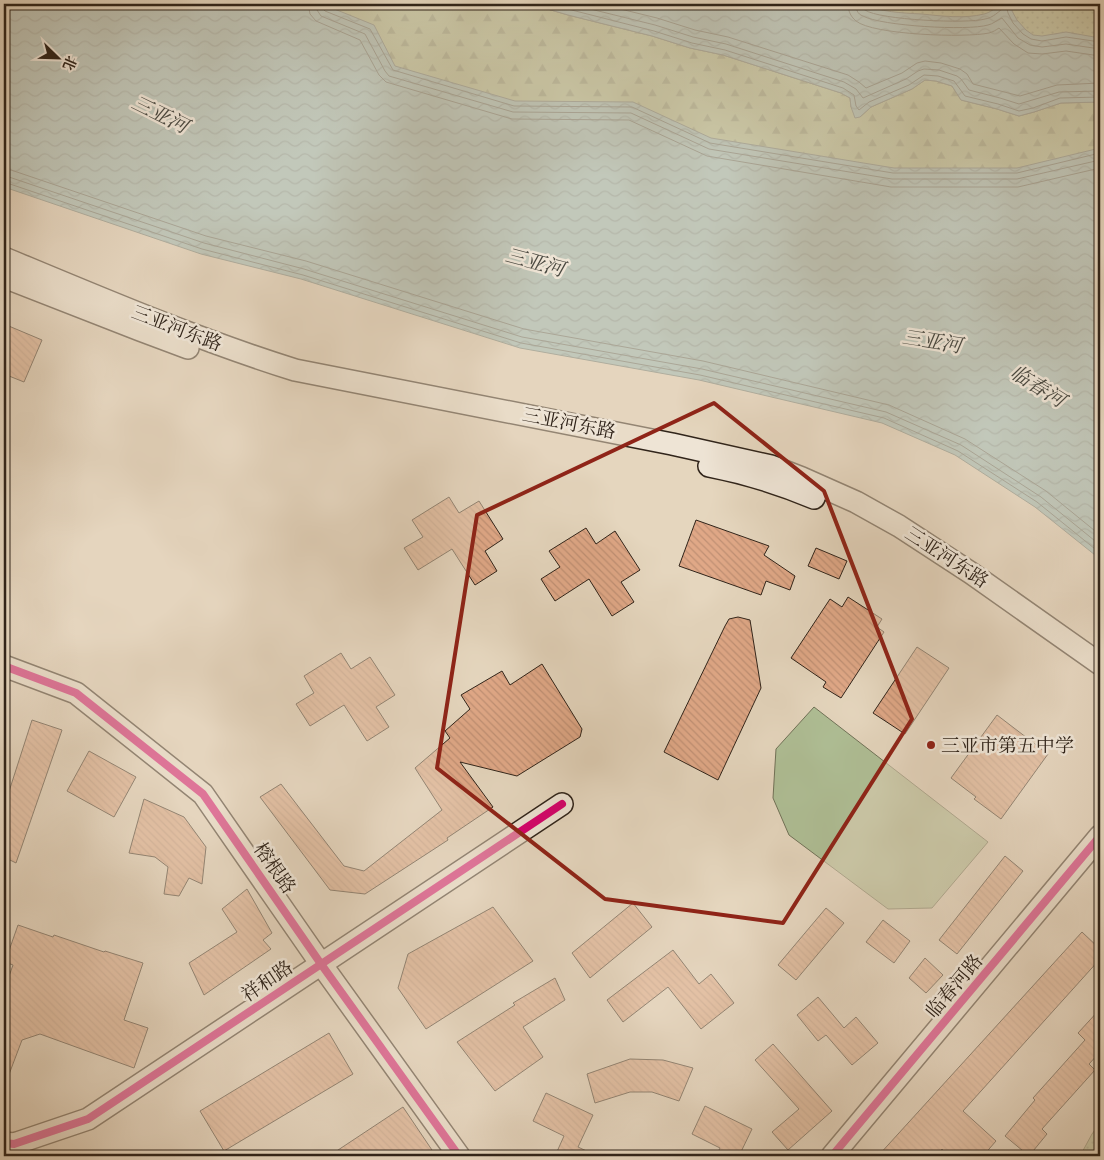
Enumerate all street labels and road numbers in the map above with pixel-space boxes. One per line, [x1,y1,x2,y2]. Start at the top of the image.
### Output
street label: 三亚河东路 [128,299,226,357]
street label: 三亚河东路 [520,402,618,444]
street label: 三亚河东路 [900,521,994,593]
street label: 榕根路 [248,837,302,899]
street label: 临春河路 [920,949,988,1023]
street label: 祥和路 [236,955,298,1007]

